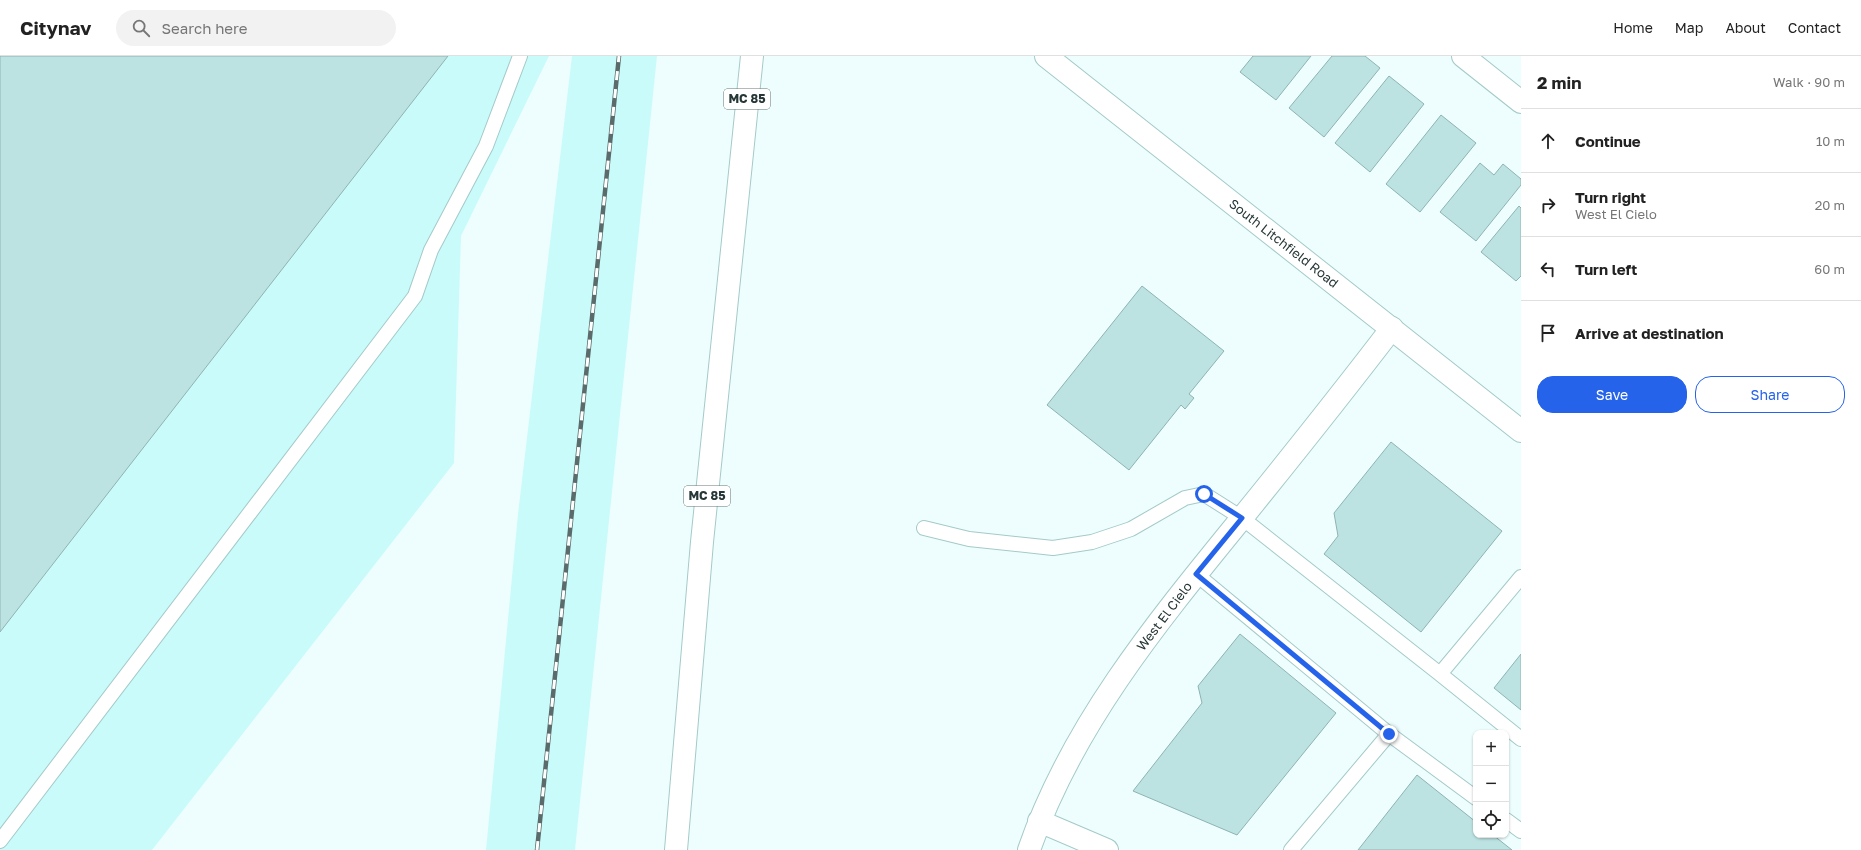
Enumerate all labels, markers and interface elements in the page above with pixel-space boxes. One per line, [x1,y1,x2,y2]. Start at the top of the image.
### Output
search box [116,10,396,46]
text: Citynav [20,16,92,39]
icon: search [130,17,152,39]
text: Search here [162,19,247,37]
text: Home [1613,19,1653,36]
text: Map [1675,19,1703,36]
text: About [1725,19,1766,36]
text: Contact [1788,19,1841,36]
text: 2 min [1537,72,1581,93]
text: Walk · 90 m [1773,74,1845,90]
road number: MC 85 [724,89,770,109]
icon: ahead [1537,130,1559,152]
text: Continue [1575,132,1641,150]
text: 10 m [1816,133,1845,149]
text: Turn right [1575,188,1646,206]
icon: right [1537,194,1559,216]
street label: South Litchfield Road [1226,195,1342,291]
text: 20 m [1815,197,1845,213]
text: West El Cielo [1575,206,1657,222]
icon: left [1537,258,1559,280]
text: Turn left [1575,260,1637,278]
text: 60 m [1814,261,1845,277]
icon: arrive [1537,322,1559,344]
text: Arrive at destination [1575,324,1724,342]
button: Save [1537,376,1687,413]
button: Share [1695,376,1845,413]
route start [1195,485,1213,503]
road number: MC 85 [684,486,730,506]
street label: West El Cielo [1133,578,1195,654]
route end [1380,725,1398,743]
map controls [1473,730,1509,838]
button: + [1473,730,1509,766]
button: − [1473,766,1509,802]
button: locate [1473,802,1509,838]

